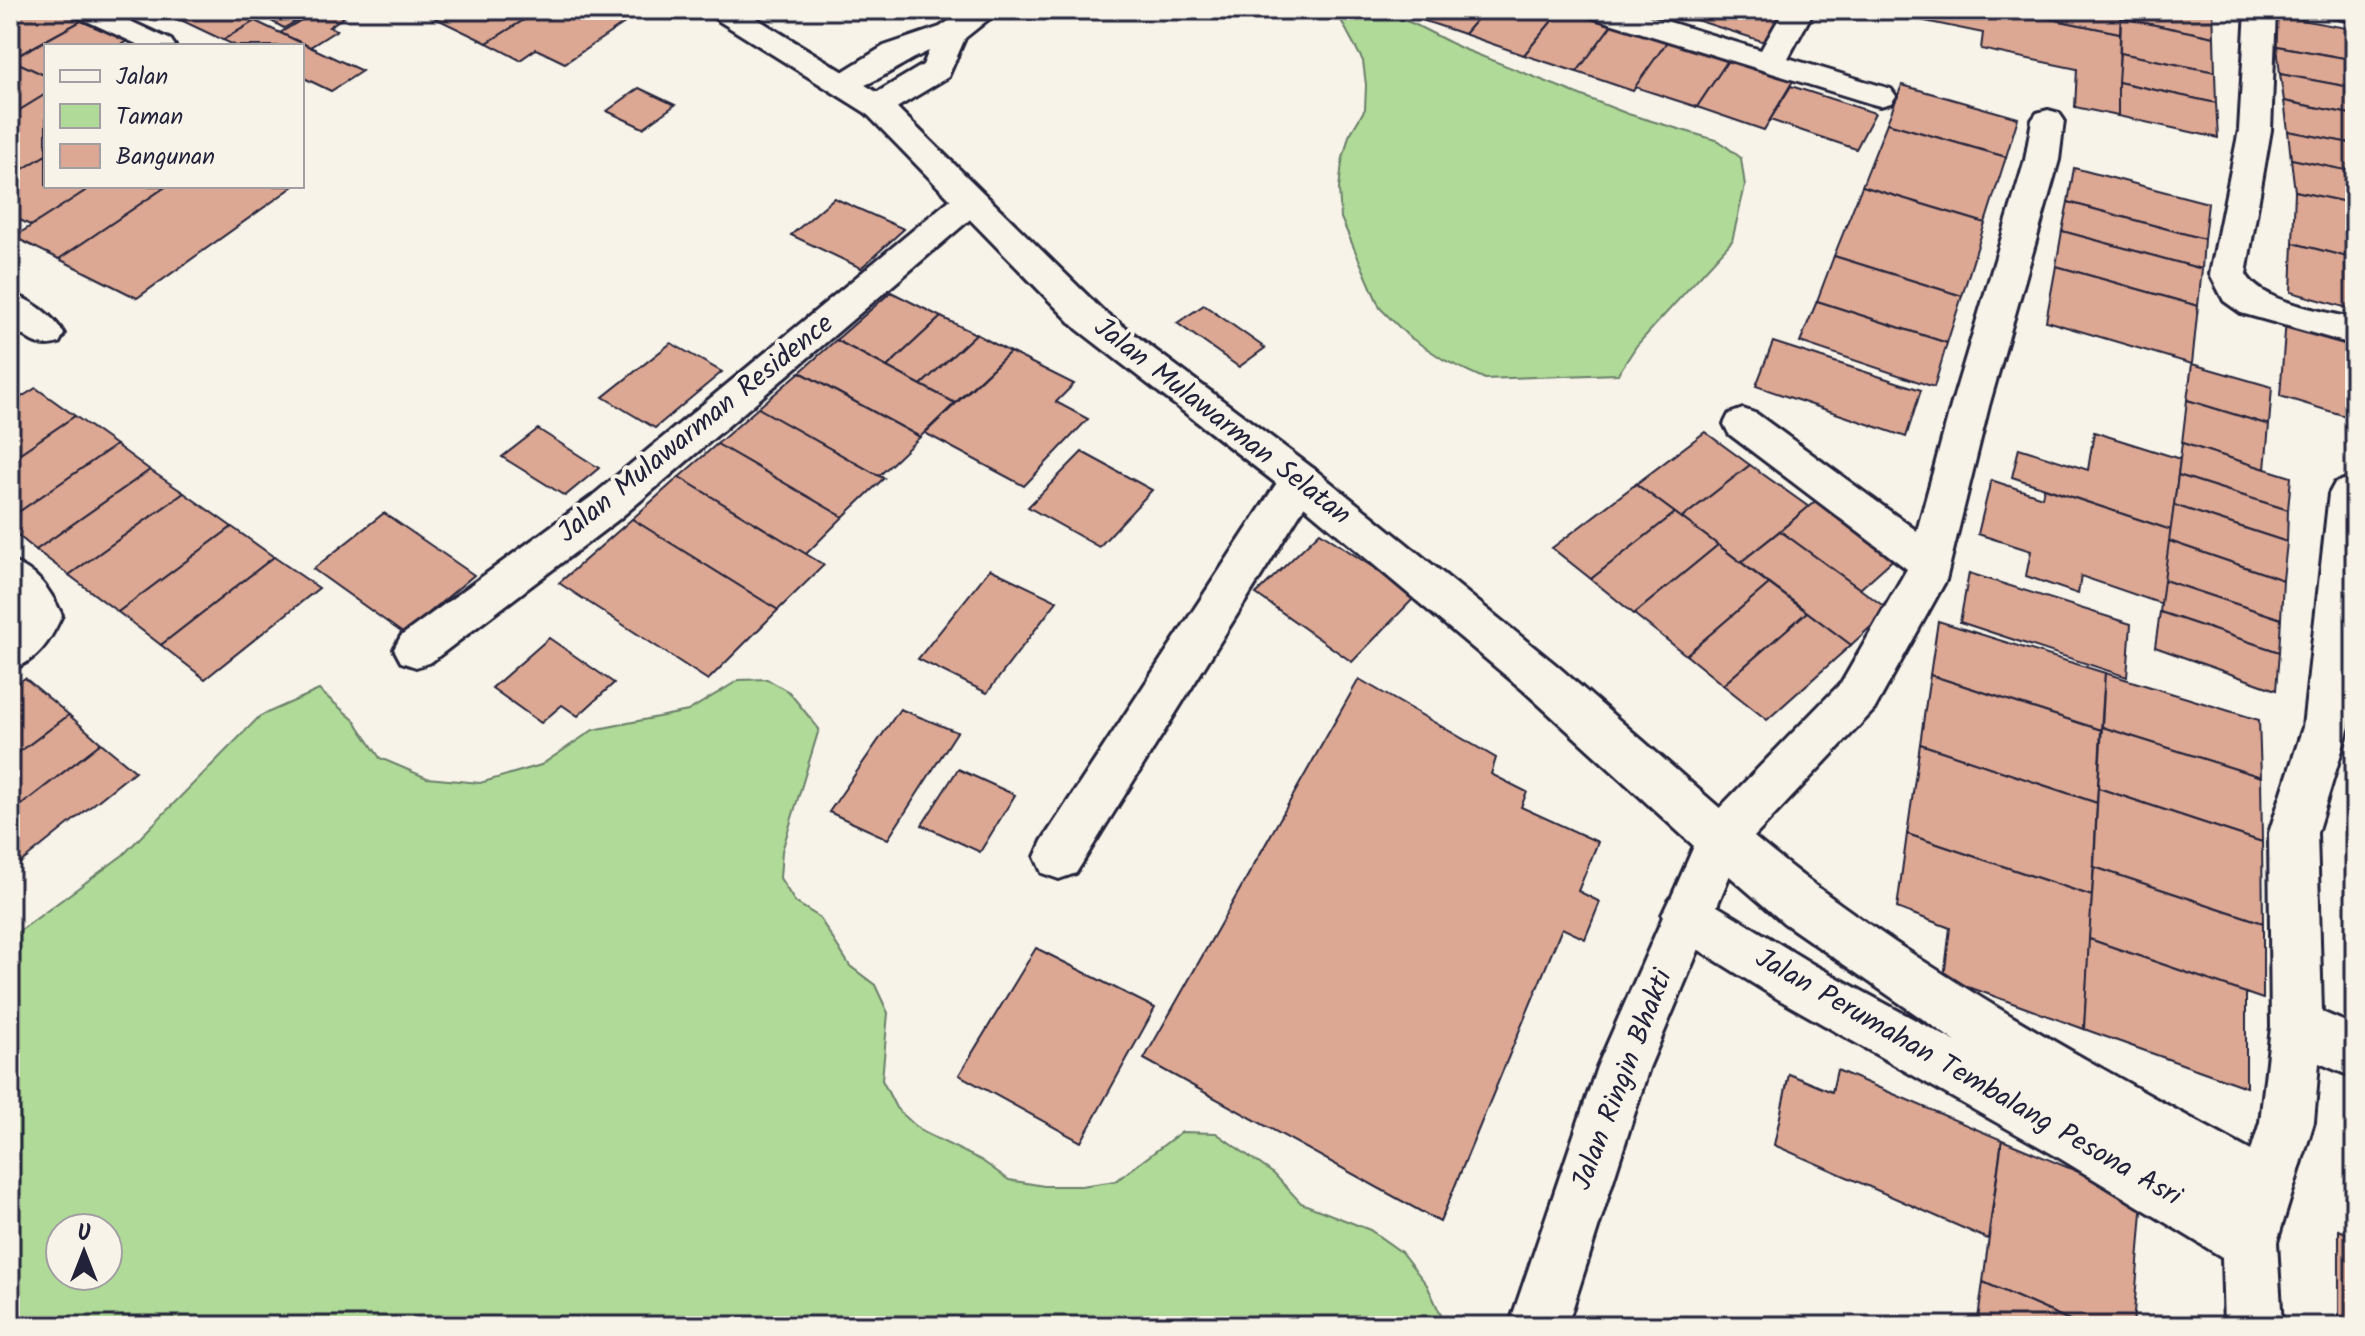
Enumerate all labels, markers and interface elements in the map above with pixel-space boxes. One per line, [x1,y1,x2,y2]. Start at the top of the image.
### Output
legend [44,44,304,188]
text: Jalan [116,58,168,97]
text: Taman [116,98,183,137]
text: Bangunan [116,138,215,177]
street label: Jalan Mulawarman Residence [548,303,844,555]
street label: Jalan Mulawarman Selatan [1083,307,1361,537]
street label: Jalan Perumahan Tembalang Pesona Asri [1746,937,2191,1220]
street label: Jalan Ringin Bhakti [1560,962,1686,1197]
north arrow [44,1212,124,1292]
text: U [77,1217,91,1252]

